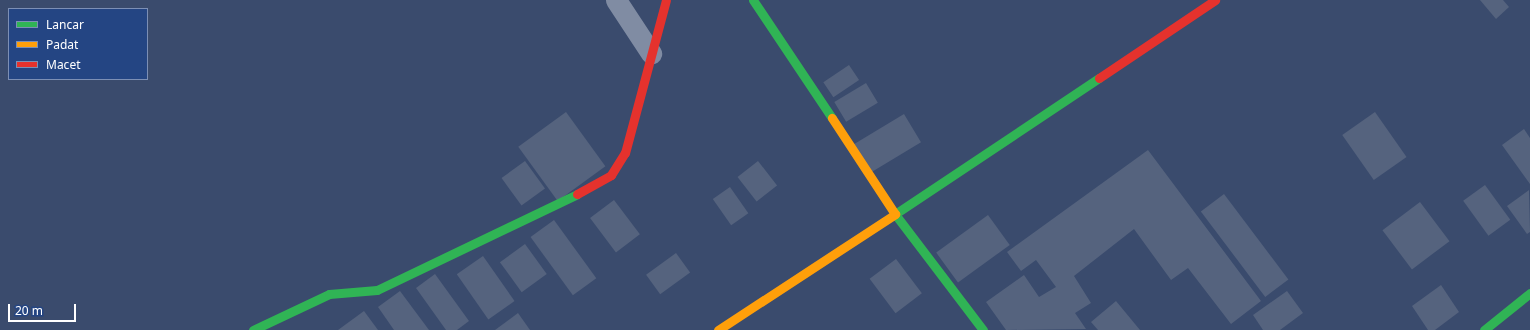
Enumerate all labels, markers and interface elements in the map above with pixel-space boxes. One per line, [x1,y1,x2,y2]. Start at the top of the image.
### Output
legend [8,8,148,80]
text: Lancar [46,16,84,33]
text: Padat [46,36,78,53]
text: Macet [46,56,80,73]
scale bar [10,296,78,322]
text: 20 m [15,302,43,319]

